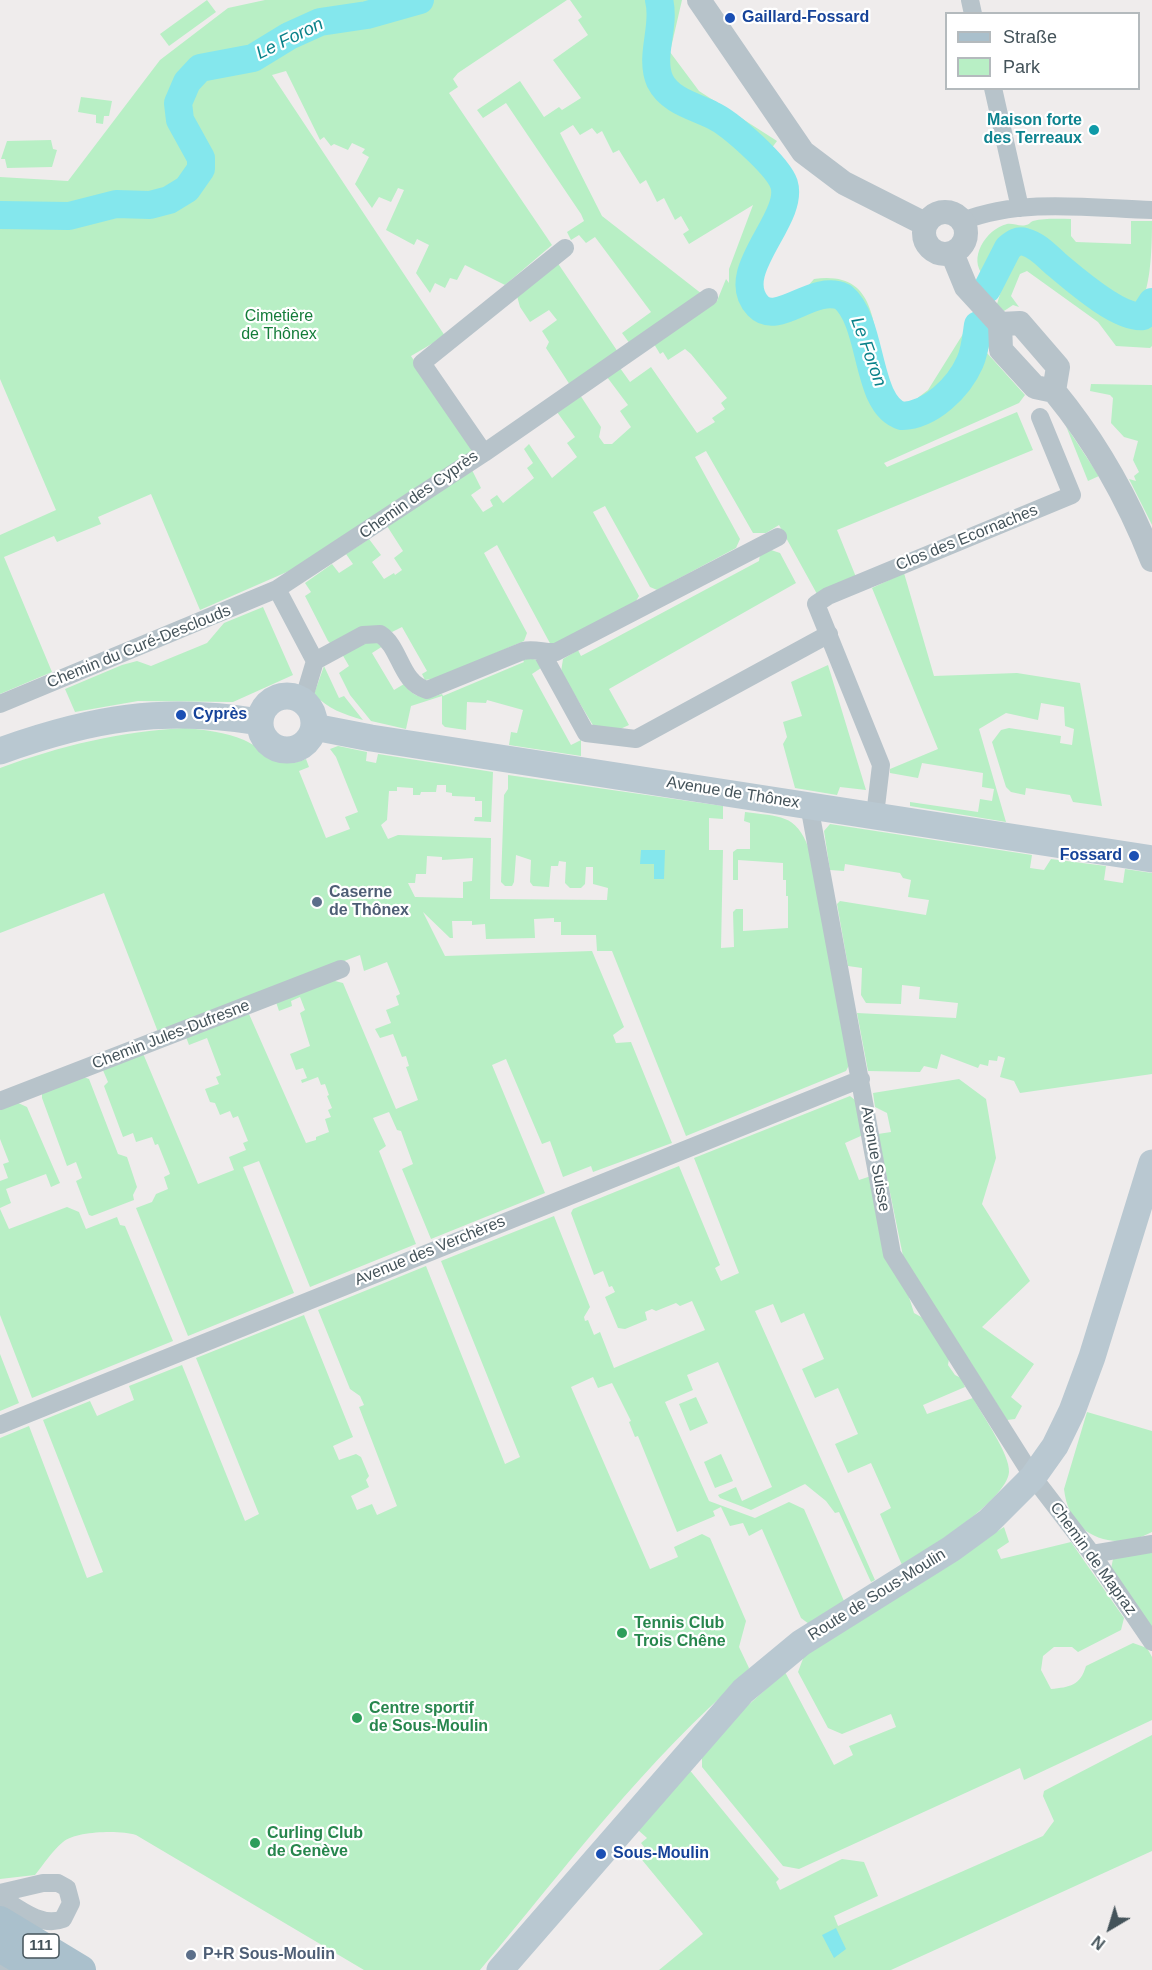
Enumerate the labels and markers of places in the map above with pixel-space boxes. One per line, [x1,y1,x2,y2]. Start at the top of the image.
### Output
place label: Gaillard-Fossard [742,8,869,28]
marker: Gaillard-Fossard [723,11,737,25]
place label: Maison forte des Terreaux [984,111,1082,149]
marker: Maison forte des Terreaux [1087,123,1101,137]
place label: Cyprès [193,705,247,725]
marker: Cyprès [174,708,188,722]
place label: Fossard [1060,846,1122,866]
marker: Fossard [1127,849,1141,863]
place label: Caserne de Thônex [329,883,409,921]
marker: Caserne de Thônex [310,895,324,909]
place label: Tennis Club Trois Chêne [634,1614,726,1652]
marker: Tennis Club Trois Chêne [615,1626,629,1640]
place label: Centre sportif de Sous-Moulin [369,1699,488,1737]
marker: Centre sportif de Sous-Moulin [350,1711,364,1725]
place label: Curling Club de Genève [267,1824,363,1862]
marker: Curling Club de Genève [248,1836,262,1850]
place label: Sous-Moulin [613,1844,709,1864]
marker: Sous-Moulin [594,1847,608,1861]
place label: P+R Sous-Moulin [203,1945,335,1965]
marker: P+R Sous-Moulin [184,1948,198,1962]

